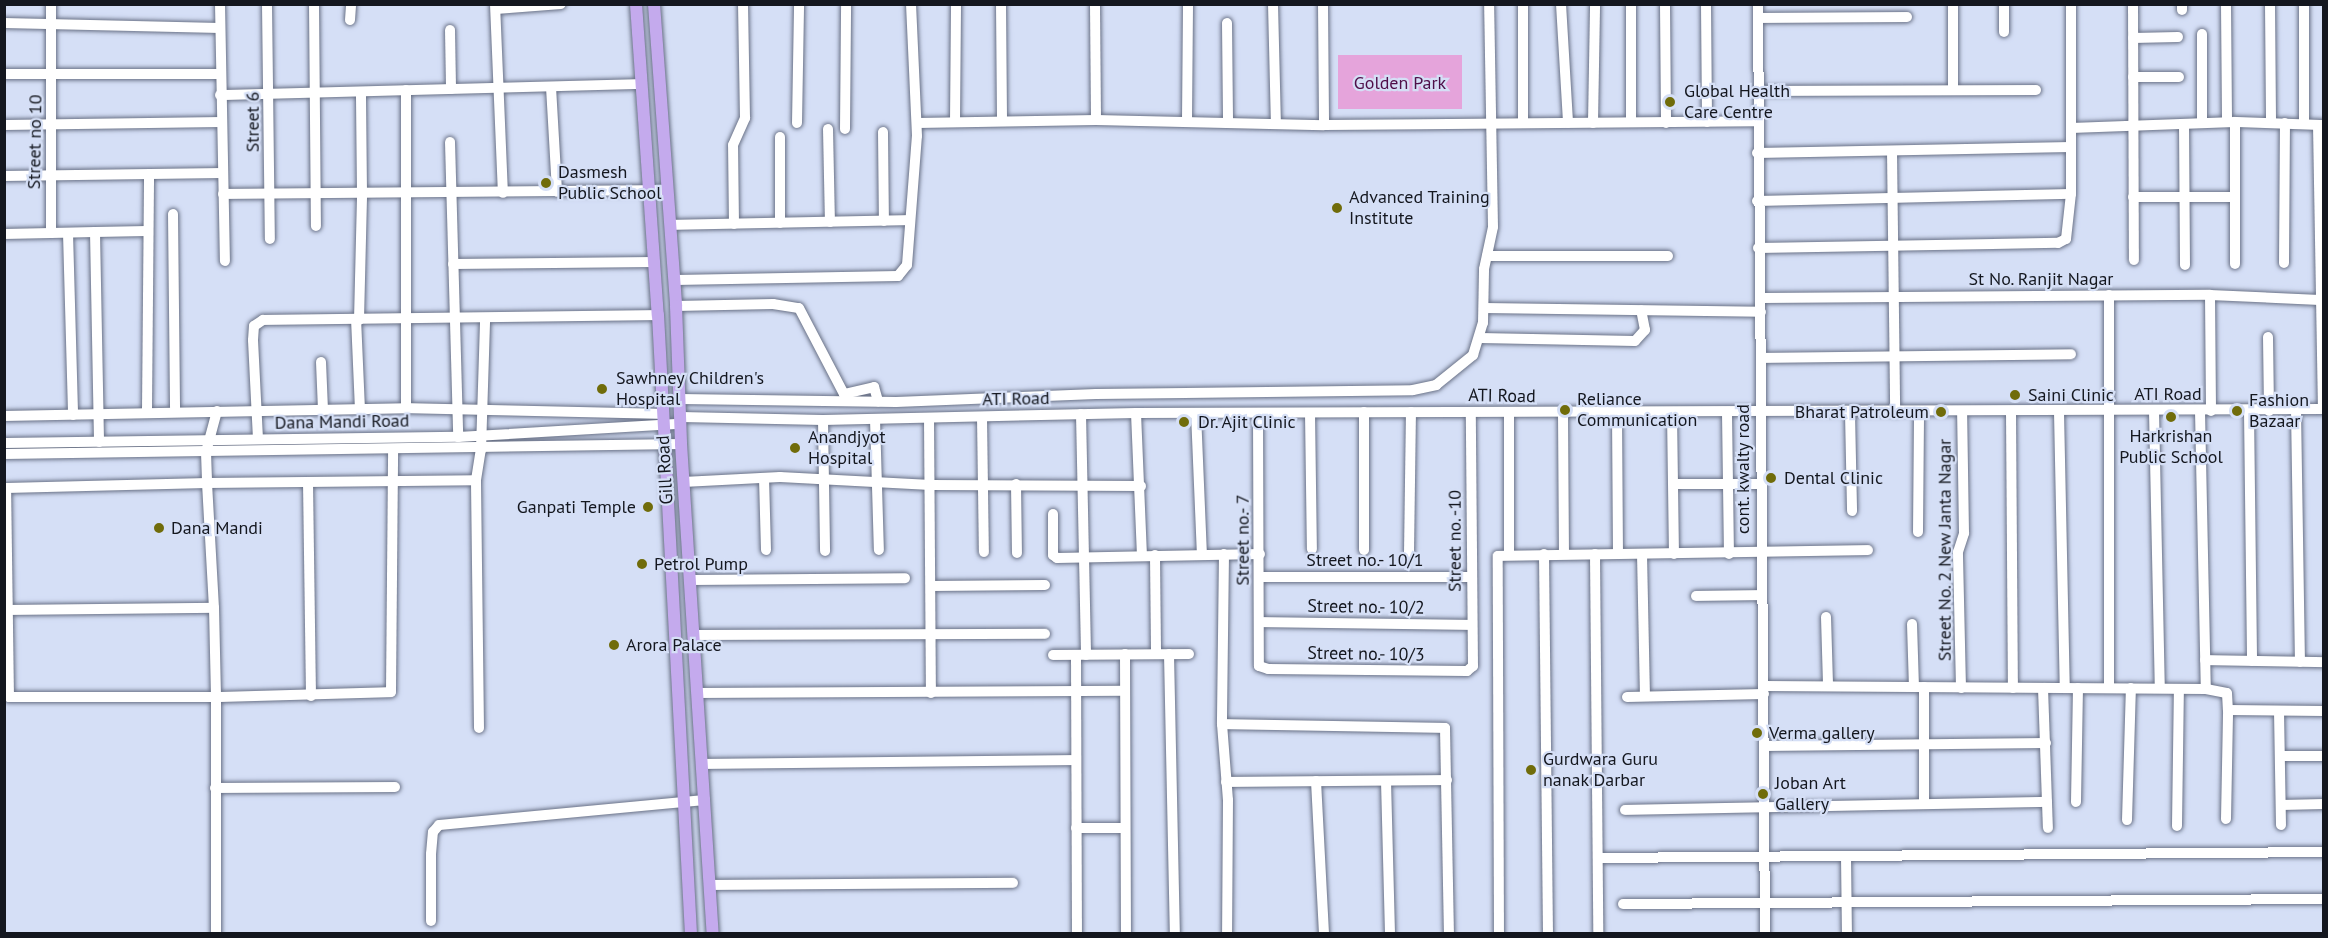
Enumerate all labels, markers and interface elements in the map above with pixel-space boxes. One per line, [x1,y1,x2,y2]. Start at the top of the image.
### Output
park label: Golden Park [1354,72,1446,94]
place label: Global Health Care Centre [1684,81,1790,124]
street label: Street 6 [242,92,264,152]
marker: Global Health Care Centre [1661,93,1679,111]
street label: Street no 10 [23,94,47,190]
place label: Dasmesh Public School [558,162,662,204]
marker: Dasmesh Public School [539,176,553,190]
place label: Advanced Training Institute [1349,187,1490,230]
marker: Advanced Training Institute [1330,201,1344,215]
street label: St No. Ranjit Nagar [1968,268,2114,290]
place label: Sawhney Children's Hospital [616,368,765,410]
marker: Sawhney Children's Hospital [593,380,611,398]
street label: ATI Road [2134,383,2202,405]
place label: Saini Clinic [2028,384,2114,406]
street label: ATI Road [1468,385,1536,407]
marker: Saini Clinic [2006,386,2024,404]
street label: ATI Road [982,388,1050,410]
place label: Reliance Communication [1577,389,1697,432]
place label: Fashion Bazaar [2249,390,2309,432]
place label: Bharat Patroleum [1795,401,1929,423]
marker: Reliance Communication [1558,403,1572,417]
street label: cont. kwalty road [1732,403,1754,535]
marker: Fashion Bazaar [2230,404,2244,418]
marker: Bharat Patroleum [1934,405,1948,419]
street label: Dana Mandi Road [274,410,410,434]
marker: Harkrishan Public School [2164,410,2178,424]
place label: Dr. Ajit Clinic [1198,411,1298,433]
marker: Dr. Ajit Clinic [1175,413,1193,431]
place label: Harkrishan Public School [2119,426,2223,468]
place label: Anandjyot Hospital [808,427,886,470]
street label: Gill Road [652,435,678,505]
street label: Street No. 2 New Janta Nagar [1934,438,1956,662]
marker: Anandjyot Hospital [786,439,804,457]
place label: Dental Clinic [1784,467,1883,489]
marker: Dental Clinic [1762,469,1780,487]
street label: Street no. -10 [1444,489,1466,593]
street label: Street no.- 7 [1232,494,1254,586]
place label: Ganpati Temple [516,496,636,518]
marker: Ganpati Temple [641,500,655,514]
place label: Dana Mandi [171,517,263,539]
marker: Dana Mandi [152,521,166,535]
street label: Street no.- 10/1 [1306,549,1424,571]
place label: Petrol Pump [654,553,748,575]
marker: Petrol Pump [635,557,649,571]
street label: Street no.- 10/2 [1306,595,1426,619]
place label: Arora Palace [626,634,722,656]
marker: Arora Palace [607,638,621,652]
street label: Street no.- 10/3 [1306,642,1426,666]
place label: Verma gallery [1769,722,1875,744]
marker: Verma gallery [1750,726,1764,740]
place label: Gurdwara Guru nanak Darbar [1543,749,1658,792]
marker: Gurdwara Guru nanak Darbar [1524,763,1538,777]
place label: Joban Art Gallery [1775,773,1846,816]
marker: Joban Art Gallery [1756,787,1770,801]

